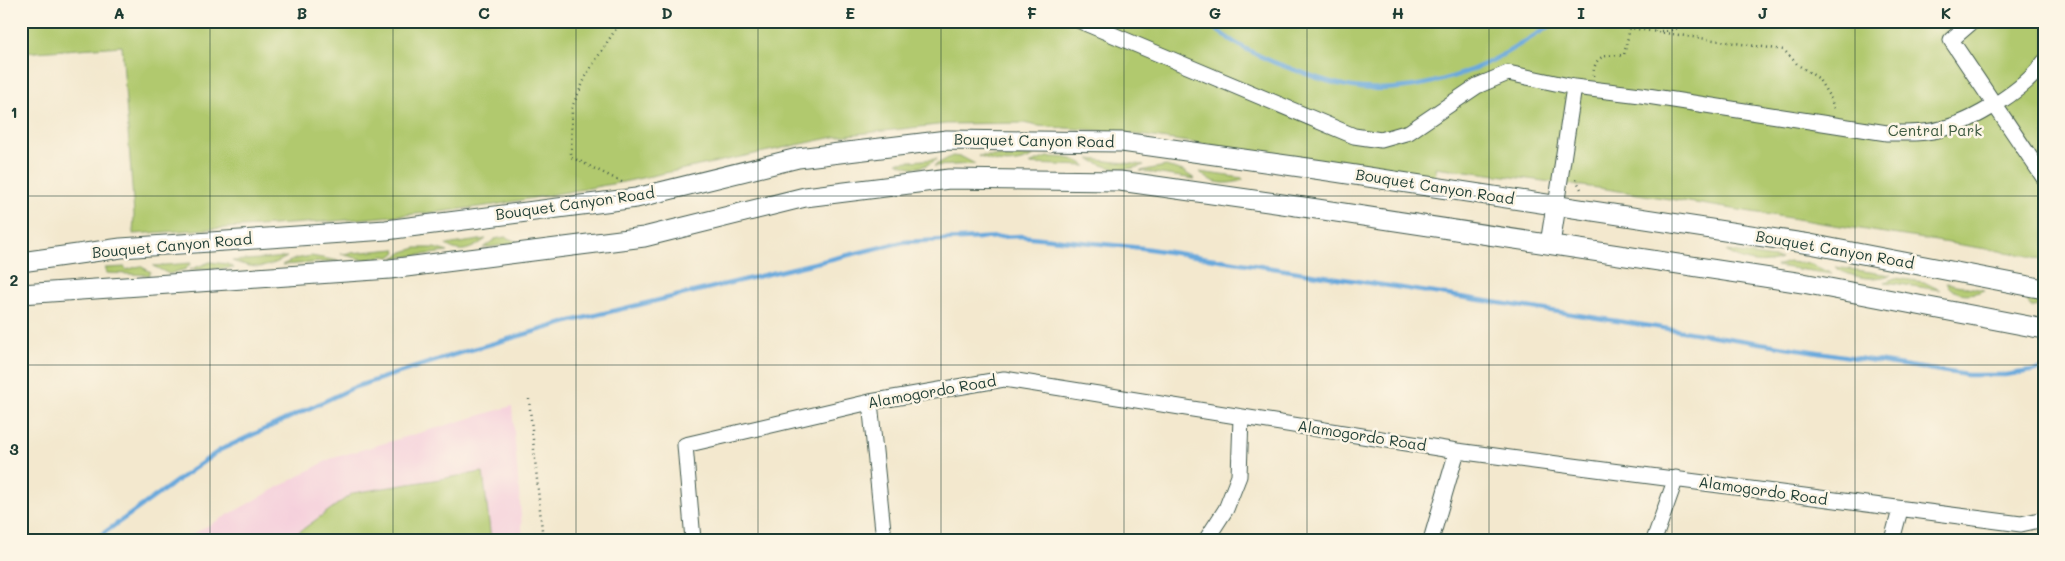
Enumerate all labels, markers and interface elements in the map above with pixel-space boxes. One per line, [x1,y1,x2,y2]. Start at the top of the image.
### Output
text: A [113,2,125,23]
text: B [297,2,307,23]
text: C [478,2,490,23]
text: D [661,2,673,23]
text: E [845,2,855,23]
text: F [1027,2,1037,23]
text: G [1209,2,1221,23]
text: H [1392,2,1404,23]
text: I [1577,2,1585,23]
text: J [1758,2,1768,23]
text: K [1941,2,1951,23]
text: 1 [10,101,18,122]
park label: Central Park [1888,120,1982,140]
street label: Bouquet Canyon Road [954,129,1114,151]
street label: Bouquet Canyon Road [1354,164,1516,208]
street label: Bouquet Canyon Road [494,182,656,224]
street label: Bouquet Canyon Road [1754,225,1916,273]
street label: Bouquet Canyon Road [91,228,253,262]
text: 2 [10,269,19,290]
street label: Alamogordo Road [866,370,998,412]
street label: Alamogordo Road [1296,415,1428,455]
text: 3 [9,438,19,459]
street label: Alamogordo Road [1697,471,1829,509]

